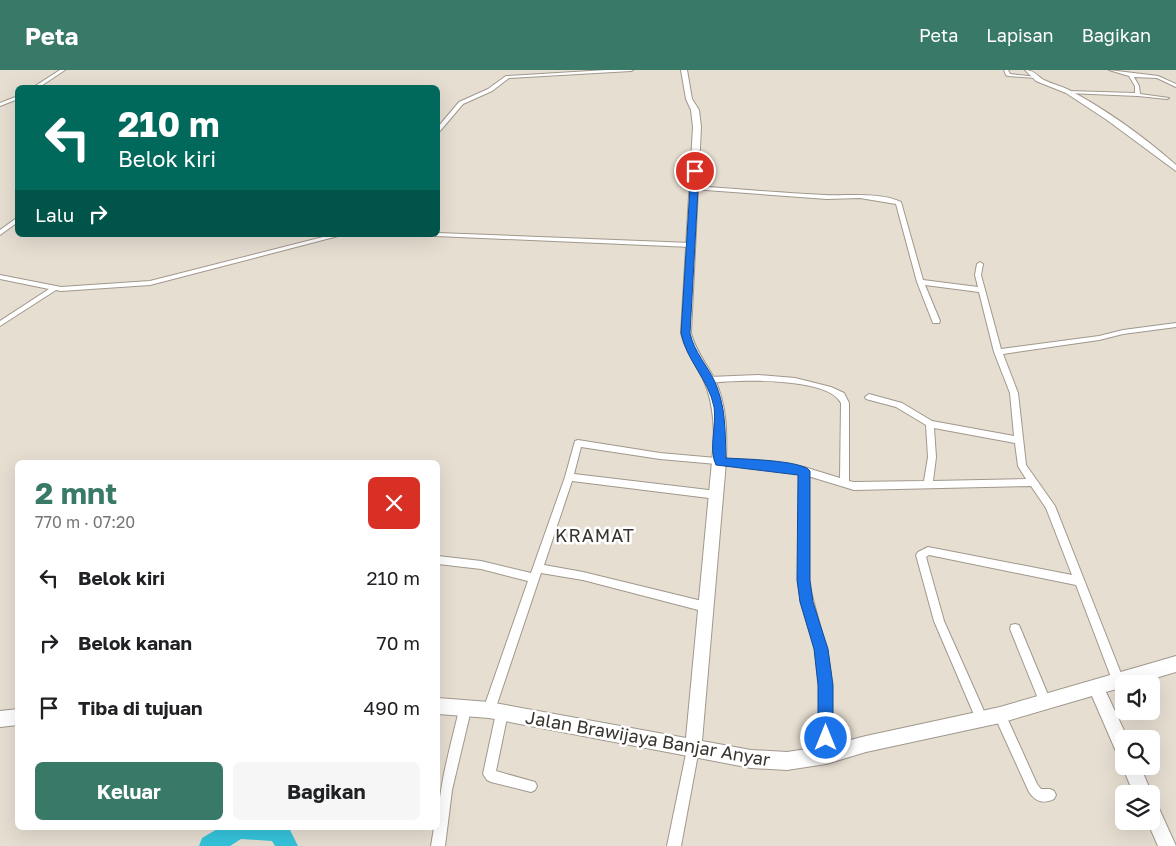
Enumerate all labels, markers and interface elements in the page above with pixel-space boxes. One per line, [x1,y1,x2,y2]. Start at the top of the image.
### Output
text: Peta [25,21,78,50]
text: Peta [919,24,958,46]
text: Lapisan [986,24,1054,46]
text: Bagikan [1082,24,1151,46]
text: 210 m [118,103,220,145]
icon: left [35,105,100,170]
text: Belok kiri [118,145,216,172]
pin [674,150,716,192]
icon: arrive [681,157,709,185]
icon: right [84,200,112,228]
text: Lalu [35,203,74,226]
text: 2 mnt [35,475,117,511]
button: close [368,477,420,529]
text: 770 m · 07:20 [35,512,135,532]
district label: KRAMAT [555,524,635,546]
icon: left [35,564,63,592]
text: Belok kiri [78,566,165,589]
text: 210 m [366,566,420,589]
icon: right [35,629,63,657]
text: Belok kanan [78,631,192,654]
text: 70 m [377,631,420,654]
map controls [1115,675,1160,830]
button: sound [1115,675,1160,720]
icon: arrive [35,694,63,722]
text: Tiba di tujuan [78,696,203,719]
text: 490 m [364,696,420,719]
street label: Jalan Brawijaya Banjar Anyar [524,706,772,770]
position arrow [799,711,851,763]
button: search [1115,730,1160,775]
button: Keluar [35,762,223,820]
button: Bagikan [233,762,420,820]
button: layers [1115,785,1160,830]

